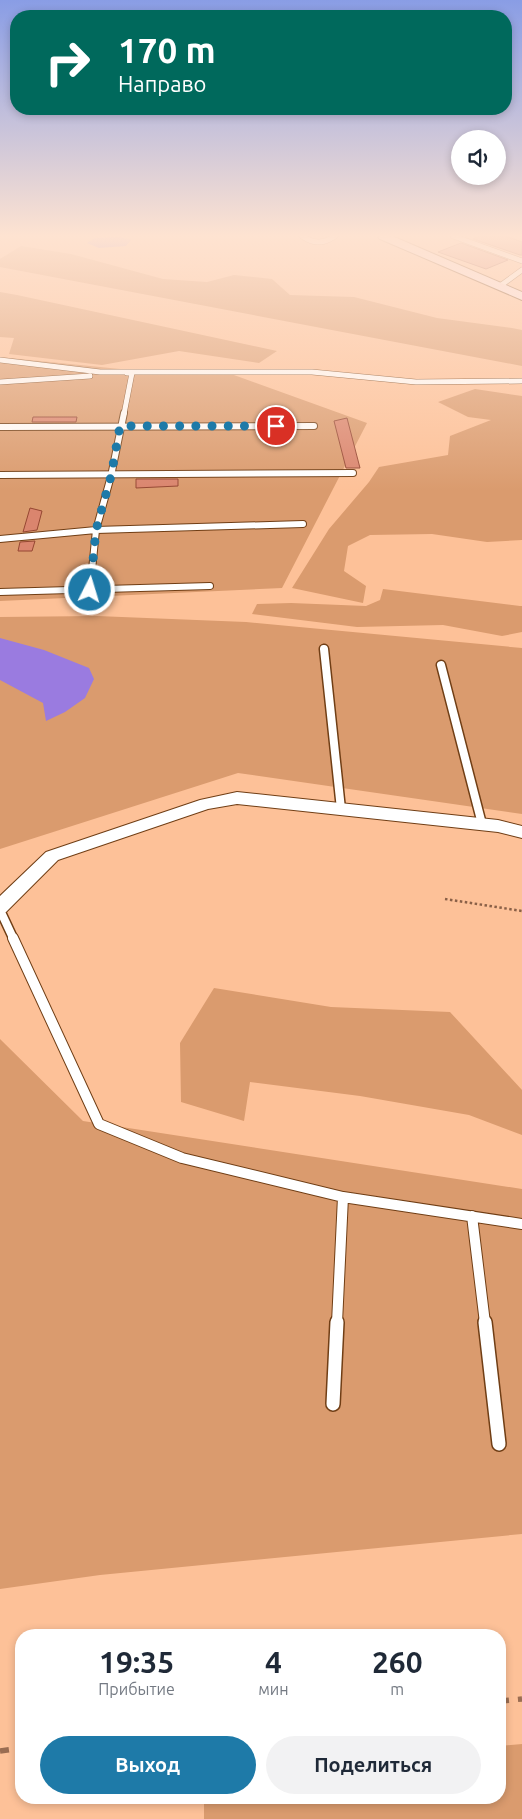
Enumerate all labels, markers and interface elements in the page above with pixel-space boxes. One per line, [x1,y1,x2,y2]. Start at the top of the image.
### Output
icon: right [35,30,100,95]
text: 170 m [118,30,216,70]
text: Направо [118,71,206,96]
map controls [451,130,506,185]
button: sound [451,130,506,185]
pin [255,405,297,447]
icon: arrive [262,412,290,440]
position arrow [63,563,115,615]
text: 19:35 [99,1645,174,1679]
text: 4 [265,1645,282,1679]
text: 260 [372,1645,423,1679]
text: Прибытие [98,1680,175,1698]
text: мин [258,1680,289,1698]
text: m [390,1680,404,1698]
button: Выход [40,1736,256,1794]
button: Поделиться [266,1736,481,1794]

